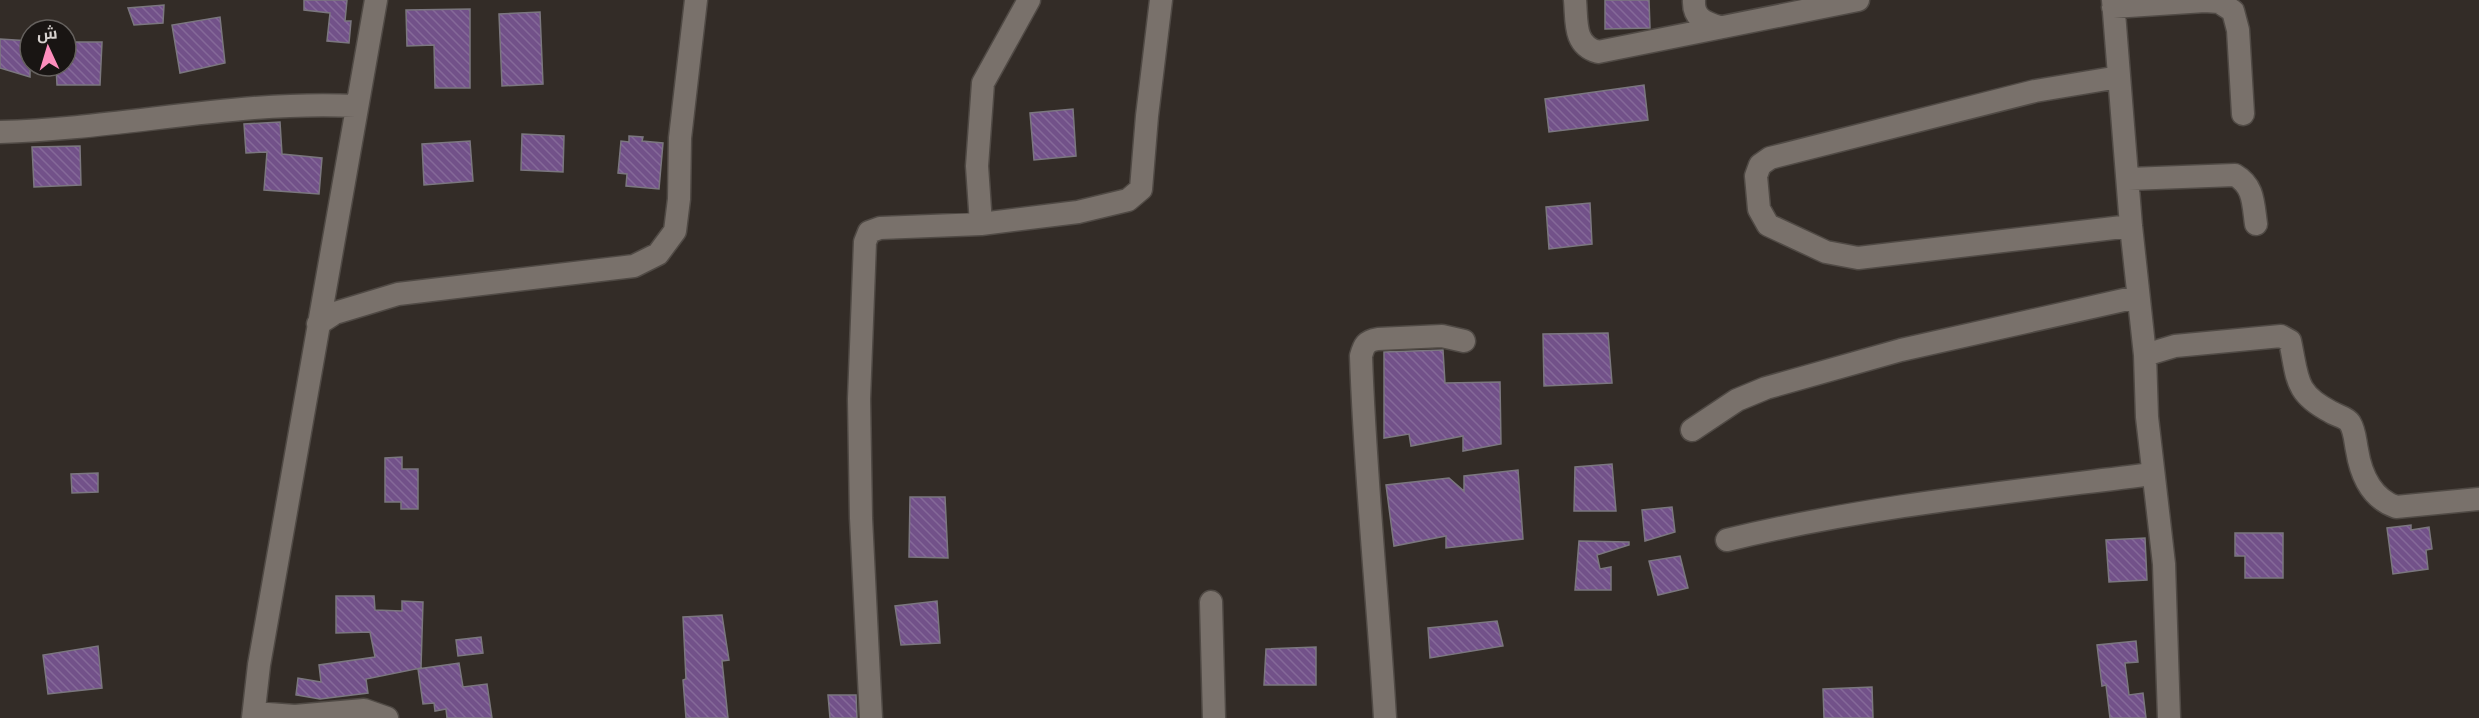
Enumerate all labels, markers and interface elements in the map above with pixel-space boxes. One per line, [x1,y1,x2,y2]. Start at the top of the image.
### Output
north arrow [18,18,78,78]
text: ش [36,23,58,44]

